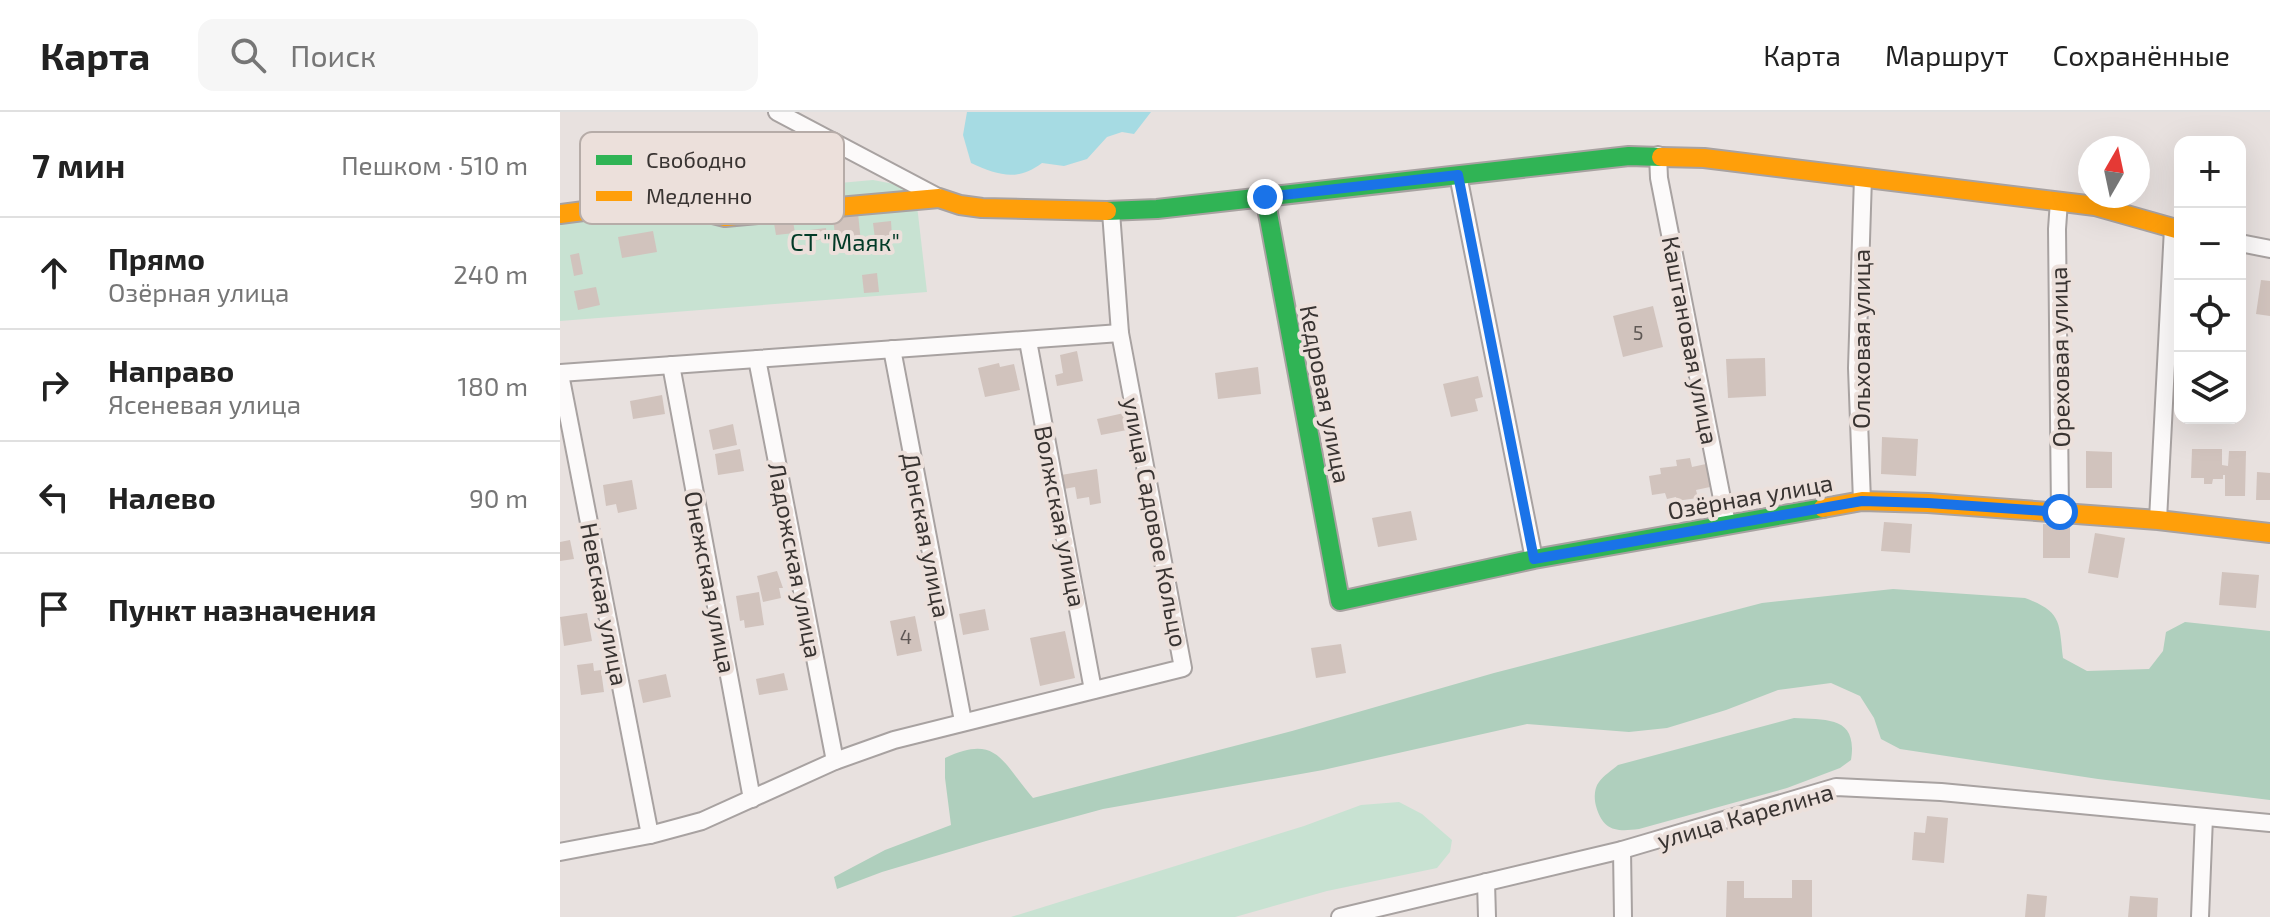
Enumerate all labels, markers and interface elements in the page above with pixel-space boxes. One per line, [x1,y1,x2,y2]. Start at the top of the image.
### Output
search box [198,19,758,91]
text: Карта [40,32,150,78]
icon: search [226,33,270,77]
text: Поиск [290,37,376,73]
text: Карта [1763,38,1841,72]
text: Маршрут [1885,38,2009,72]
text: Сохранённые [2053,38,2230,72]
legend [580,132,844,224]
north arrow [2078,136,2150,208]
map controls [2174,136,2246,424]
button: + [2174,136,2246,208]
text: 7 мин [32,144,125,185]
text: Свободно [646,146,746,172]
text: Пешком · 510 m [341,149,528,180]
route end [1247,179,1283,215]
text: Медленно [646,182,752,208]
button: − [2174,208,2246,280]
park label: СТ "Маяк" [790,227,900,256]
street label: Каштановая улица [1656,233,1725,447]
text: Прямо [108,240,205,276]
street label: Ольховая улица [1846,249,1876,429]
icon: ahead [32,251,76,295]
text: 240 m [453,258,528,289]
street label: Ореховая улица [2043,266,2076,448]
text: Озёрная улица [108,276,289,307]
button: locate [2174,280,2246,352]
street label: Кедровая улица [1294,303,1357,486]
house number: 5 [1633,320,1643,344]
text: Направо [108,352,234,388]
button: layers [2174,352,2246,424]
icon: right [32,363,76,407]
text: 180 m [458,370,528,401]
text: Ясеневая улица [108,388,301,419]
street label: улица Садовое Кольцо [1117,395,1194,650]
street label: Волжская улица [1028,423,1093,609]
street label: Донская улица [896,450,957,620]
street label: Ладожская улица [762,460,829,660]
street label: Озёрная улица [1665,467,1835,526]
icon: left [32,475,76,519]
text: Налево [108,479,216,515]
text: 90 m [469,482,528,513]
street label: Онежская улица [678,488,743,676]
route start [2042,494,2078,530]
street label: Невская улица [574,520,635,688]
icon: arrive [32,587,76,631]
text: Пункт назначения [108,591,376,627]
house number: 4 [900,624,912,648]
street label: улица Карелина [1654,776,1837,855]

